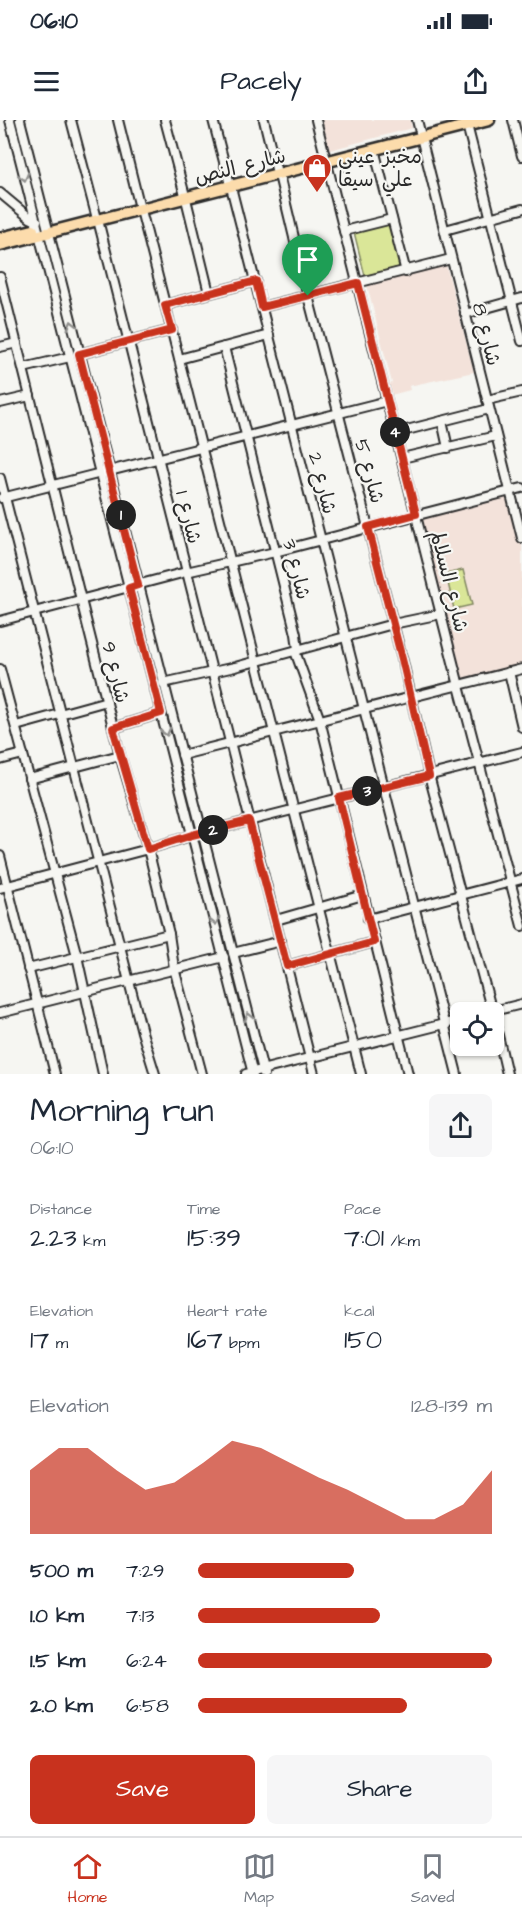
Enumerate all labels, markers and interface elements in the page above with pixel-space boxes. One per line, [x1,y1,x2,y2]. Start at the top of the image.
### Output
text: 06:10 [30,6,78,37]
text: Pacely [220,62,302,100]
icon: menu [30,65,63,98]
icon: share [459,65,492,98]
street label: شارع النص [192,142,289,192]
place label: مخبز عيني علي سيقا [338,143,422,197]
shop icon: مخبز عيني علي سيقا [301,152,333,194]
one-way arrow [17,172,30,182]
pin [282,234,333,296]
icon: arrive [291,243,324,276]
street label: شارع 8 [465,300,507,369]
one-way arrow [67,320,79,331]
pin: 4 [380,417,410,447]
text: 4 [390,421,400,443]
street label: شارع 5 [347,436,391,507]
street label: شارع 2 [301,449,343,517]
street label: شارع 1 [168,488,208,547]
pin: 1 [106,500,136,530]
text: 1 [120,504,122,526]
street label: شارع السلالم [423,527,475,635]
street label: شارع 3 [275,536,317,602]
street label: شارع 9 [94,638,136,706]
one-way arrow [159,727,172,737]
pin: 3 [352,776,382,806]
text: 3 [363,780,371,802]
pin: 2 [198,815,228,845]
text: 2 [208,819,218,841]
one-way arrow [207,916,220,926]
map controls [450,1002,504,1056]
button: locate [450,1002,504,1056]
one-way arrow [244,1013,257,1023]
text: Morning run [30,1088,214,1134]
button: share [429,1094,492,1157]
text: 06:10 [30,1134,74,1162]
text: Distance [30,1198,92,1220]
text: Time [187,1198,221,1220]
text: Pace [344,1198,381,1220]
text: 2.23 [30,1220,77,1256]
text: 15:39 [187,1220,241,1256]
text: 7:01 [344,1220,384,1256]
text: km [77,1230,105,1252]
text: /km [384,1230,420,1252]
text: Elevation [30,1300,93,1322]
text: Heart rate [187,1300,267,1322]
text: kcal [344,1300,375,1322]
text: 17 [30,1322,49,1358]
text: 167 [187,1322,223,1358]
text: 150 [344,1322,382,1358]
text: m [49,1332,68,1354]
text: bpm [223,1332,259,1354]
text: Elevation [30,1392,109,1420]
text: 128–139 m [411,1392,492,1420]
text: 500 m [30,1557,93,1585]
text: 7:29 [126,1557,164,1585]
text: 1.0 km [30,1602,84,1630]
text: 7:13 [126,1602,154,1630]
text: 1.5 km [30,1647,85,1675]
text: 6:24 [126,1647,167,1675]
text: 2.0 km [30,1692,93,1720]
text: 6:58 [126,1692,169,1720]
button: Save [30,1755,255,1824]
button: Share [267,1755,492,1824]
tab: Home [68,1850,107,1908]
tab: Map [243,1850,276,1908]
tab: Saved [411,1850,454,1908]

